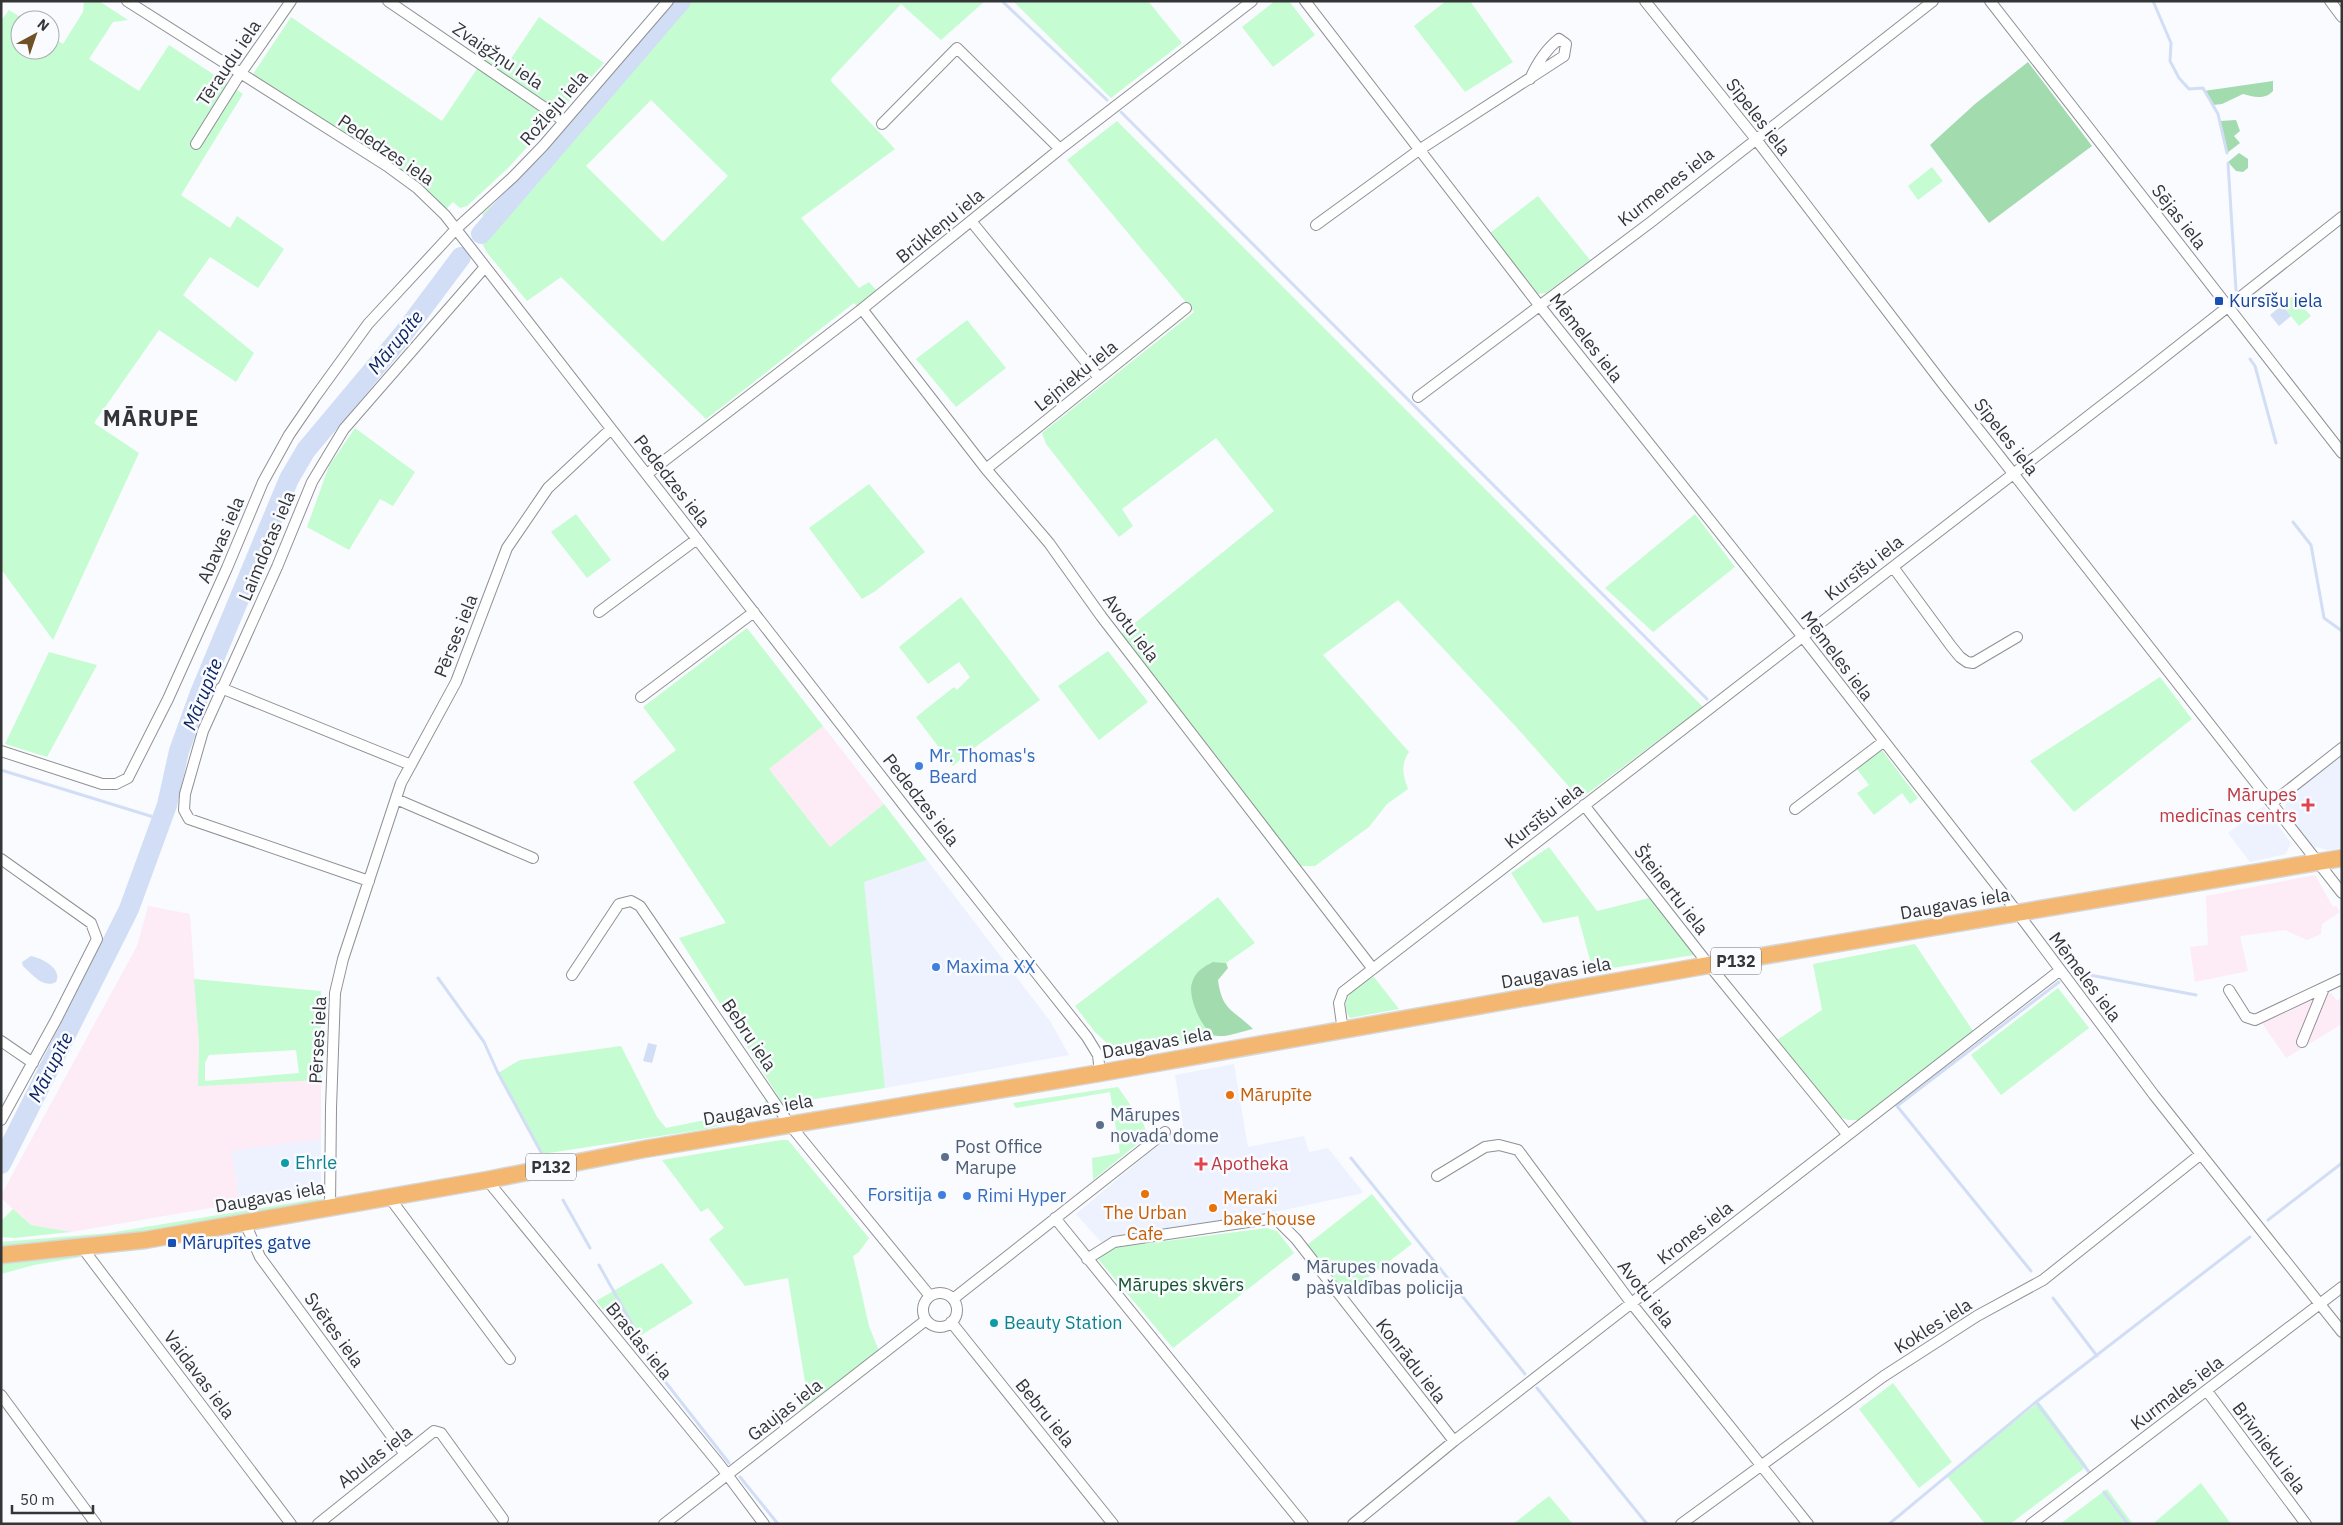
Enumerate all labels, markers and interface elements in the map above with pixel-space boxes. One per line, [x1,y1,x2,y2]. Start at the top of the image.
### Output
north arrow [10,10,60,60]
text: N [34,15,53,35]
street label: Tēraudu iela [191,15,266,110]
street label: Zvaigžņu iela [448,17,548,95]
street label: Rožleju iela [515,65,593,150]
street label: Sīpeles iela [1721,73,1796,160]
street label: Pededzes iela [334,109,439,190]
street label: Kurmenes iela [1613,142,1719,231]
street label: Sējas iela [2147,180,2212,254]
street label: Brūkleņu iela [891,183,989,268]
street label: Mēmeles iela [1544,289,1629,387]
place label: Kursīšu iela [2229,289,2323,312]
marker: Kursīšu iela [2213,295,2225,307]
water label: Mārupīte [362,305,428,379]
street label: Lejnieku iela [1029,335,1122,416]
street label: Sīpeles iela [1969,393,2044,480]
district label: MĀRUPE [103,403,199,432]
street label: Pededzes iela [629,430,716,532]
street label: Laimdotas iela [233,487,300,604]
street label: Abavas iela [192,493,249,586]
street label: Kursīšu iela [1820,530,1908,605]
street label: Avotu iela [1098,589,1165,667]
street label: Pērses iela [428,591,483,681]
street label: Mēmeles iela [1796,606,1879,706]
water label: Mārupīte [177,654,227,733]
place label: Mr. Thomas's Beard [929,744,1036,788]
street label: Pededzes iela [878,749,965,851]
marker: Mr. Thomas's Beard [913,760,925,772]
street label: Kursīšu iela [1500,778,1588,853]
place label: Mārupes medicīnas centrs [2159,783,2297,827]
marker: Mārupes medicīnas centrs [2301,798,2315,812]
street label: Šteinertu iela [1629,840,1715,939]
street label: Daugavas iela [1898,882,2012,924]
street label: Mēmeles iela [2044,927,2127,1027]
road number: P132 [1711,948,1761,974]
street label: Daugavas iela [1499,951,1613,993]
place label: Maxima XX [946,955,1036,978]
marker: Maxima XX [930,961,942,973]
street label: Bebru iela [717,994,782,1075]
street label: Pērses iela [304,995,331,1084]
street label: Daugavas iela [1100,1021,1214,1063]
water label: Mārupīte [22,1028,78,1106]
place label: Mārupīte [1240,1083,1312,1106]
street label: Daugavas iela [701,1088,815,1130]
marker: Mārupīte [1224,1089,1236,1101]
place label: Mārupes novada dome [1110,1103,1219,1147]
marker: Mārupes novada dome [1094,1119,1106,1131]
place label: Post Office Marupe [955,1135,1043,1179]
place label: Ehrle [295,1151,337,1174]
marker: Post Office Marupe [939,1151,951,1163]
place label: Apotheka [1211,1152,1289,1175]
road number: P132 [526,1154,576,1180]
marker: Ehrle [279,1157,291,1169]
marker: Apotheka [1195,1158,1207,1170]
street label: Daugavas iela [213,1175,327,1217]
place label: Forsitija [868,1183,932,1206]
place label: Rimi Hyper [977,1184,1067,1207]
place label: Meraki bake house [1223,1186,1316,1230]
marker: The Urban Cafe [1139,1188,1151,1200]
marker: Forsitija [936,1189,948,1201]
marker: Rimi Hyper [961,1190,973,1202]
street label: Krones iela [1652,1196,1737,1269]
place label: The Urban Cafe [1103,1201,1187,1245]
marker: Meraki bake house [1207,1202,1219,1214]
place label: Mārupītes gatve [182,1231,311,1254]
marker: Mārupītes gatve [166,1237,178,1249]
place label: Mārupes novada pašvaldības policija [1306,1255,1464,1299]
street label: Avotu iela [1613,1255,1680,1332]
marker: Mārupes novada pašvaldības policija [1290,1271,1302,1283]
park label: Mārupes skvērs [1118,1273,1244,1296]
street label: Svētes iela [300,1288,370,1372]
street label: Kokles iela [1890,1293,1976,1358]
street label: Braslas iela [601,1297,678,1384]
place label: Beauty Station [1004,1311,1123,1334]
street label: Konrādu iela [1371,1314,1452,1408]
marker: Beauty Station [988,1317,1000,1329]
street label: Vaidavas iela [159,1326,240,1424]
street label: Kurmales iela [2126,1350,2228,1435]
street label: Gaujas iela [743,1373,827,1446]
street label: Bebru iela [1011,1374,1080,1452]
street label: Brīvnieku iela [2227,1397,2312,1498]
street label: Abulas iela [333,1420,417,1493]
scale bar [12,1482,94,1514]
text: 50 m [20,1490,55,1509]

